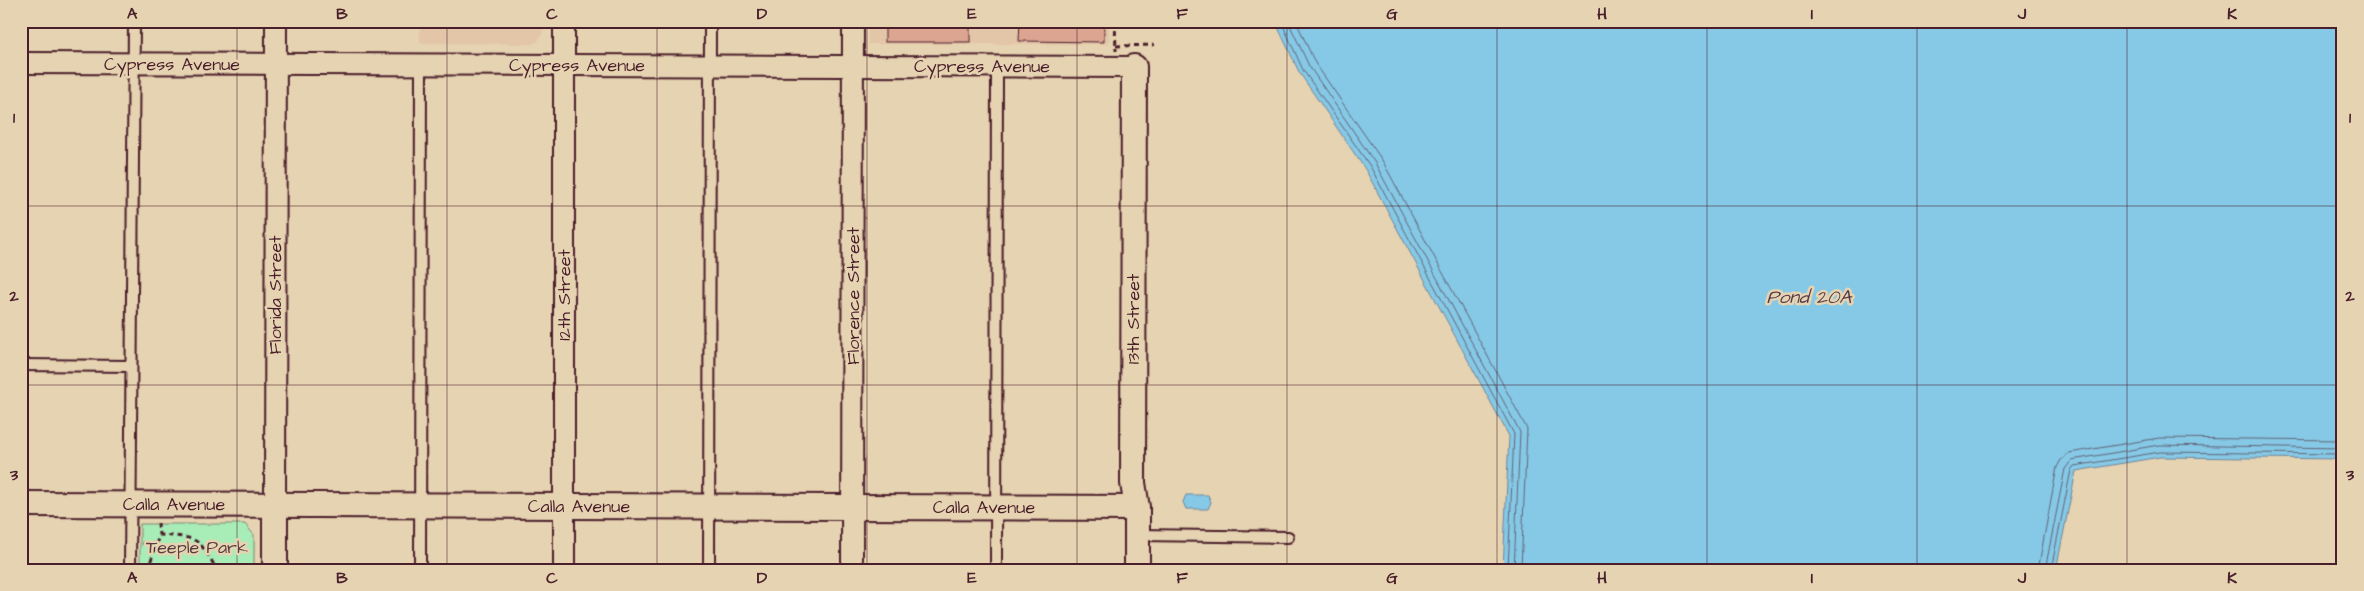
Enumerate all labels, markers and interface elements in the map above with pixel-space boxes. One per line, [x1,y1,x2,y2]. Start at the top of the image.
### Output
text: A [127,3,138,25]
text: B [336,3,348,25]
text: C [546,3,558,25]
text: D [757,3,768,25]
text: E [967,3,977,25]
text: F [1176,3,1188,25]
text: G [1386,3,1398,25]
text: H [1597,3,1607,25]
text: I [1811,3,1813,25]
text: J [2017,3,2027,25]
text: K [2227,3,2237,25]
street label: Cypress Avenue [104,52,240,78]
street label: Cypress Avenue [509,53,645,79]
street label: Cypress Avenue [914,54,1050,80]
text: 1 [13,107,16,129]
text: 1 [2349,107,2352,129]
street label: Florence Street [841,226,866,365]
street label: Florida Street [263,235,288,355]
street label: 12th Street [552,249,577,341]
street label: 13th Street [1121,273,1146,364]
water label: Pond 20A [1767,284,1853,311]
text: 2 [8,285,19,307]
text: 2 [2344,285,2355,307]
text: 3 [9,464,19,486]
text: 3 [2345,464,2355,486]
street label: Calla Avenue [123,492,225,517]
street label: Calla Avenue [528,494,630,519]
street label: Calla Avenue [933,495,1035,520]
park label: Teeple Park [146,535,248,560]
text: A [127,567,138,589]
text: B [336,567,348,589]
text: C [546,567,558,589]
text: D [757,567,768,589]
text: E [967,567,977,589]
text: F [1176,567,1188,589]
text: G [1386,567,1398,589]
text: H [1597,567,1607,589]
text: I [1811,567,1813,589]
text: J [2017,567,2027,589]
text: K [2227,567,2237,589]

